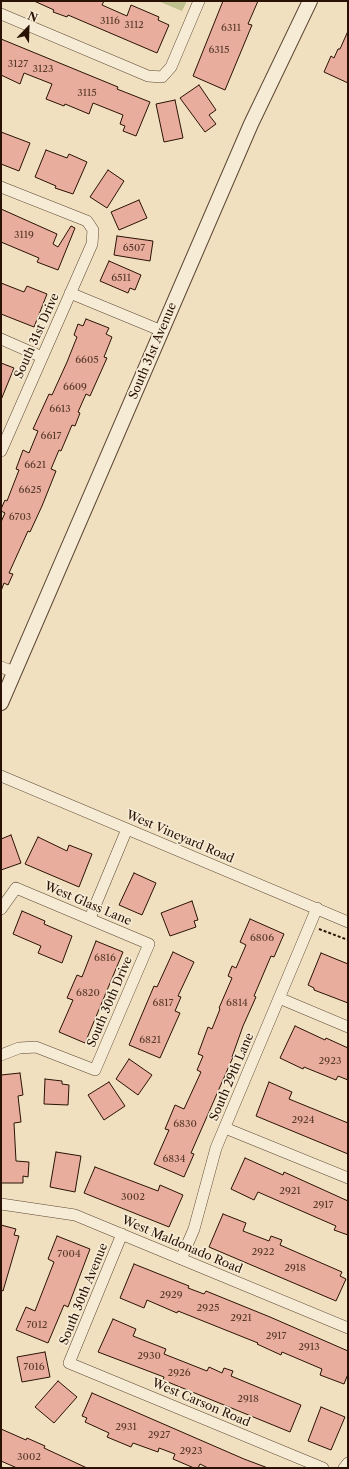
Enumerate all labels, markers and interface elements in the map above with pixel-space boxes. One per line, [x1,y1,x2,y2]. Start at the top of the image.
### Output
north arrow [8,8,48,48]
text: N [26,9,40,25]
house number: 3116 [100,15,120,27]
house number: 3112 [124,19,144,31]
house number: 6311 [221,22,241,34]
house number: 6315 [209,44,229,56]
house number: 3127 [8,58,28,70]
house number: 3123 [33,63,53,75]
house number: 3115 [77,87,97,99]
house number: 3119 [14,229,34,241]
house number: 6507 [123,242,145,254]
house number: 6511 [111,272,131,284]
street label: South 31st Drive [12,291,62,381]
street label: South 31st Avenue [126,300,180,402]
house number: 6605 [75,354,99,366]
house number: 6609 [63,381,87,393]
house number: 6613 [49,403,71,415]
house number: 6617 [41,430,61,442]
house number: 6621 [24,459,46,471]
house number: 6625 [19,484,41,496]
house number: 6703 [9,511,31,523]
street label: West Vineyard Road [124,808,236,866]
street label: West Glass Lane [42,879,134,929]
house number: 6806 [250,932,274,944]
house number: 6816 [94,952,116,964]
street label: South 30th Drive [84,954,136,1050]
house number: 6820 [76,987,100,999]
house number: 6817 [153,997,173,1009]
house number: 6814 [226,997,248,1009]
street label: South 29th Lane [207,1031,257,1123]
house number: 6821 [139,1034,161,1046]
house number: 2923 [319,1055,341,1067]
house number: 2924 [291,1114,315,1126]
house number: 6830 [173,1118,197,1130]
house number: 6834 [162,1153,186,1165]
house number: 2921 [279,1185,301,1197]
house number: 3002 [121,1191,145,1203]
house number: 2917 [313,1199,333,1211]
street label: West Maldonado Road [120,1213,244,1277]
street label: South 30th Avenue [57,1241,111,1347]
house number: 2922 [251,1246,275,1258]
house number: 7004 [57,1248,81,1260]
house number: 2918 [284,1262,306,1274]
house number: 2929 [159,1289,183,1301]
house number: 2925 [197,1302,219,1314]
house number: 2921 [230,1312,252,1324]
house number: 7012 [26,1319,48,1331]
house number: 2917 [266,1330,286,1342]
house number: 2913 [298,1341,320,1353]
house number: 2930 [137,1350,161,1362]
house number: 7016 [23,1361,45,1373]
house number: 2926 [167,1367,191,1379]
street label: West Carson Road [150,1376,252,1430]
house number: 2918 [237,1393,259,1405]
house number: 2931 [115,1421,137,1433]
house number: 2927 [148,1429,170,1441]
house number: 2923 [180,1445,202,1457]
house number: 3002 [17,1451,41,1463]

